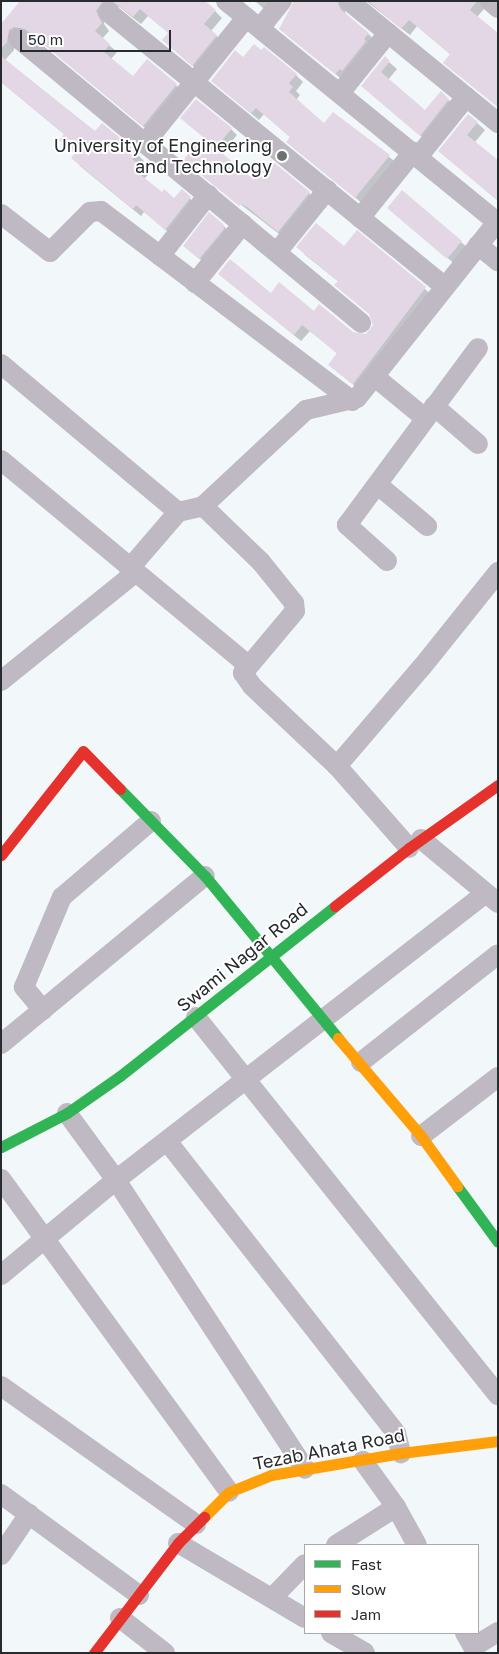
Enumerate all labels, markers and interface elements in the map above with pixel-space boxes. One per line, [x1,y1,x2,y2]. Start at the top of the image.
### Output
scale bar [22,20,174,52]
text: 50 m [28,30,63,48]
place label: University of Engineering and Technology [54,135,272,178]
marker: University of Engineering and Technology [276,150,288,162]
street label: Swami Nagar Road [172,898,312,1016]
street label: Tezab Ahata Road [251,1424,407,1474]
legend [304,1544,479,1634]
text: Fast [351,1555,382,1573]
text: Slow [351,1580,386,1598]
text: Jam [351,1605,381,1623]

